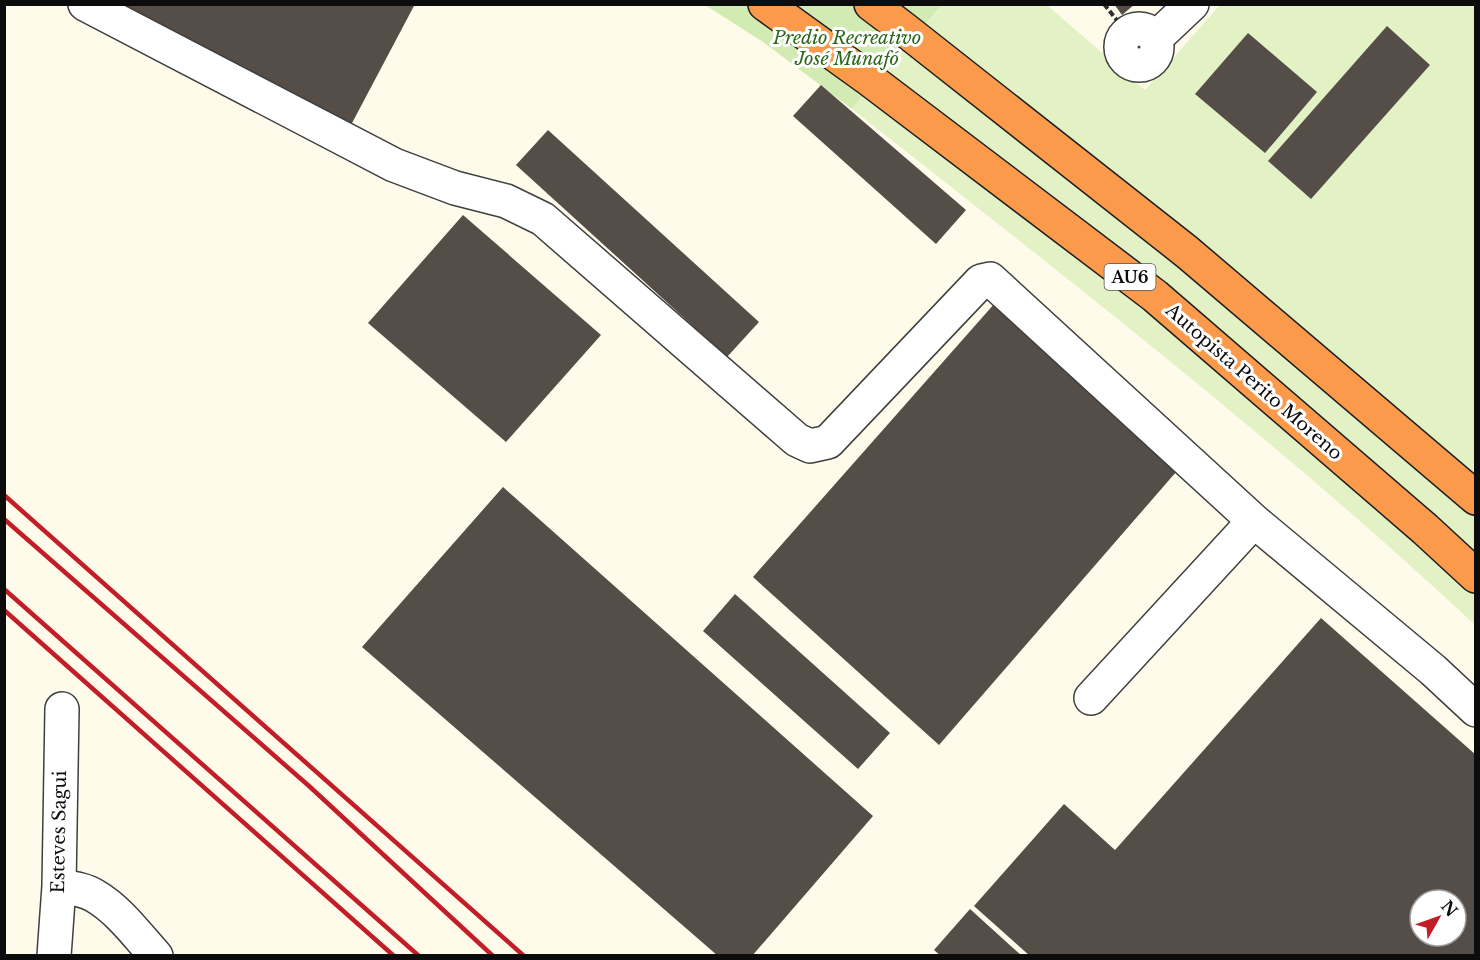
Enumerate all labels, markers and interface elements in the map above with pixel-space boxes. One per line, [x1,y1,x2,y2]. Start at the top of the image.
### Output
park label: Predio Recreativo José Munafó [772,27,921,70]
road number: AU6 [1104,264,1156,290]
street label: Autopista Perito Moreno [1160,299,1347,465]
street label: Esteves Sagui [47,770,71,894]
north arrow [1408,888,1468,948]
text: N [1437,896,1462,921]

